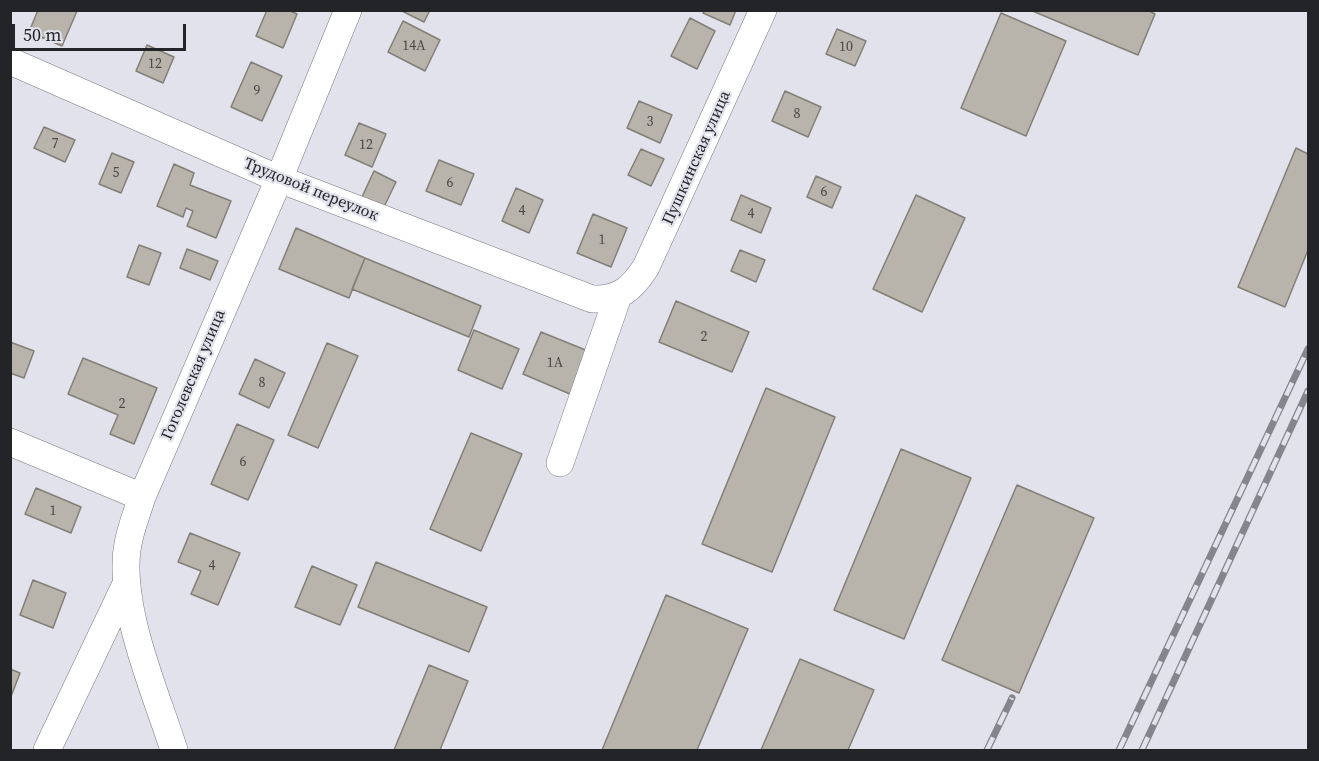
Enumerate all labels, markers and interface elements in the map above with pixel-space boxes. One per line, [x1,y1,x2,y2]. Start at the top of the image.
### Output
scale bar [15,12,189,50]
text: 50 m [23,22,61,47]
house number: 14А [402,38,426,54]
house number: 10 [839,39,853,55]
house number: 12 [148,56,162,72]
house number: 9 [254,83,260,99]
street label: Пушкинская улица [659,88,735,228]
house number: 8 [794,106,800,122]
house number: 3 [647,114,653,130]
house number: 7 [52,136,58,152]
house number: 12 [359,137,373,153]
street label: Трудовой переулок [241,154,381,226]
house number: 5 [113,165,119,181]
house number: 6 [447,175,453,191]
house number: 6 [821,184,827,200]
house number: 4 [519,203,525,219]
house number: 4 [748,206,754,222]
house number: 1 [599,232,605,248]
street label: Гоголевская улица [158,307,230,443]
house number: 2 [701,329,707,345]
house number: 1А [547,355,563,371]
house number: 8 [259,375,265,391]
house number: 2 [119,396,125,412]
house number: 6 [240,454,246,470]
house number: 1 [50,503,56,519]
house number: 4 [209,558,215,574]

